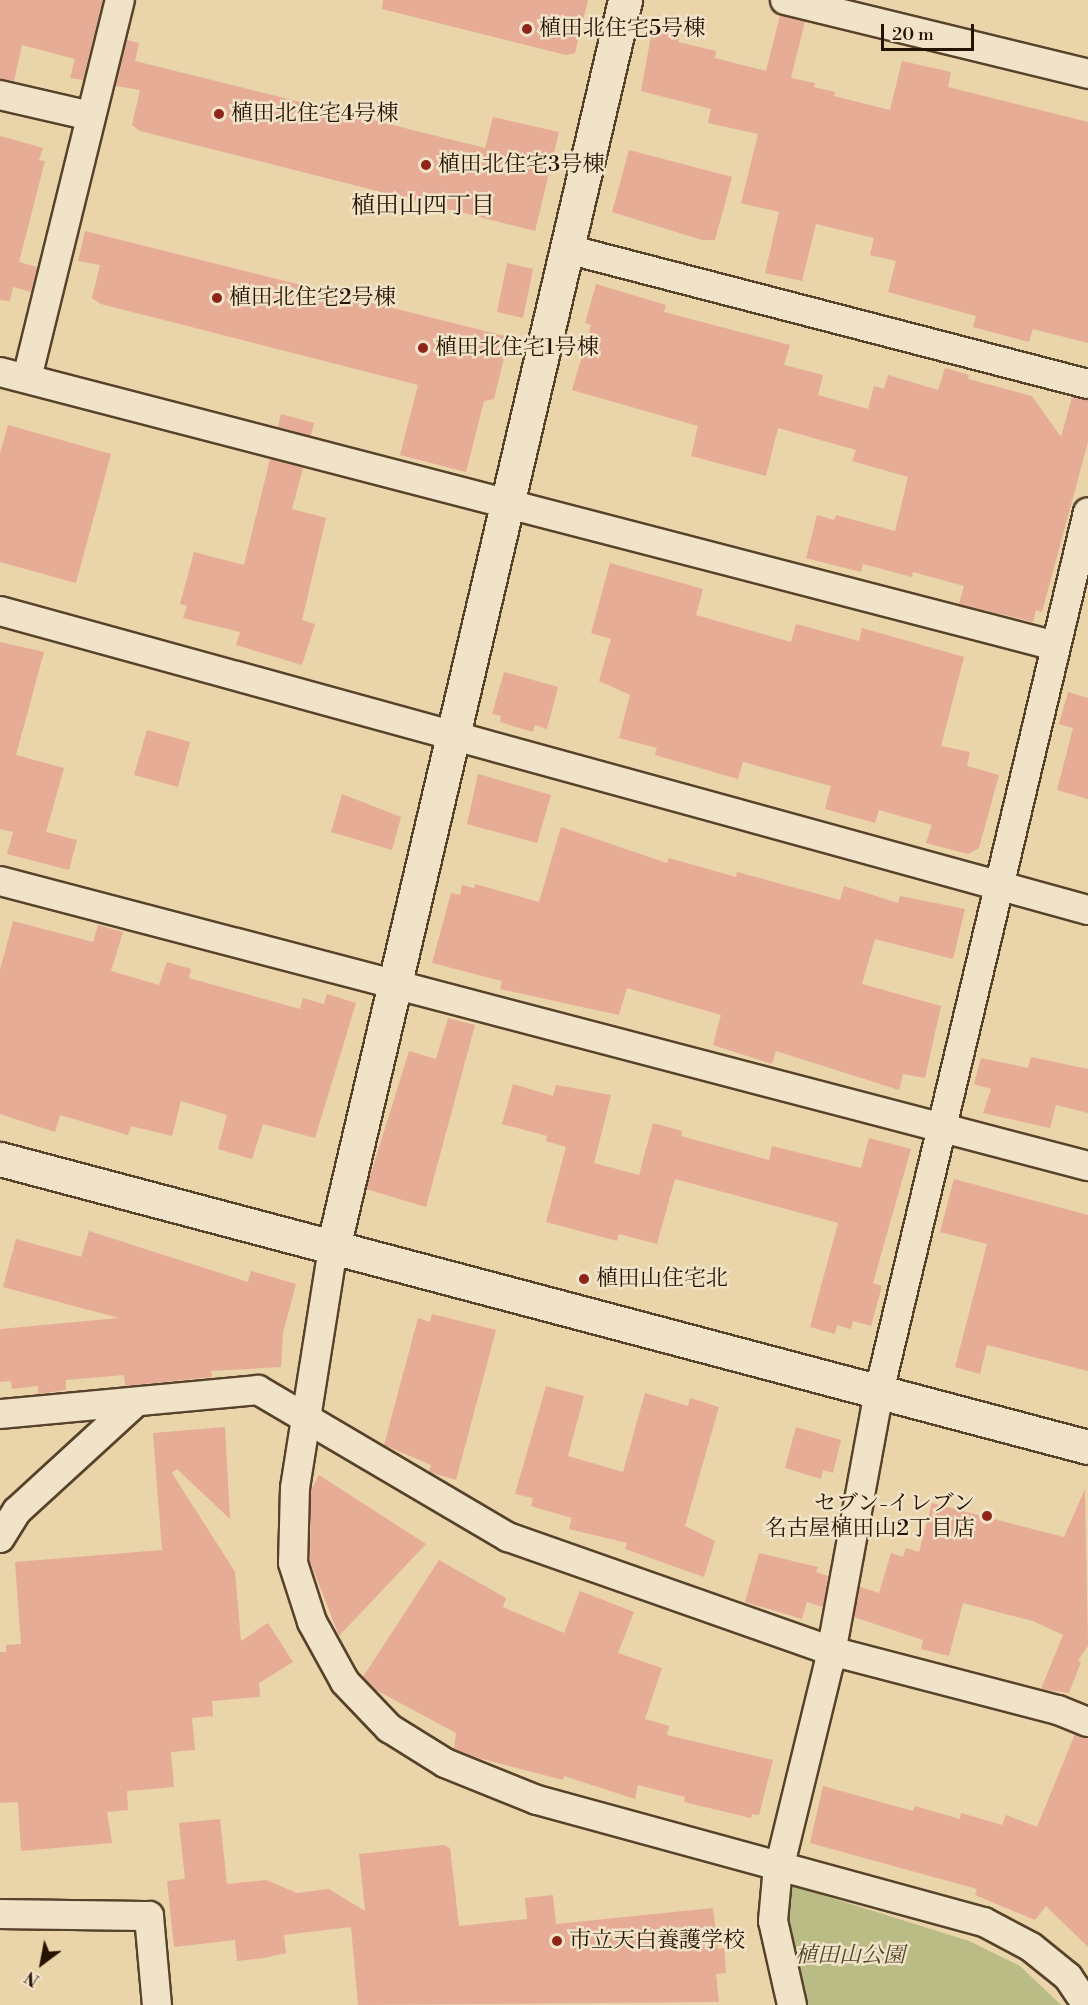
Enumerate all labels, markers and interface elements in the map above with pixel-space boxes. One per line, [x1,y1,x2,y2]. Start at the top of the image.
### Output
scale bar [884,12,977,50]
place label: 植田北住宅5号棟 [539,16,705,42]
marker: 植田北住宅5号棟 [520,22,534,36]
text: 20 m [892,23,934,46]
place label: 植田北住宅4号棟 [231,101,398,127]
marker: 植田北住宅4号棟 [212,107,226,121]
place label: 植田北住宅3号棟 [438,152,604,178]
marker: 植田北住宅3号棟 [419,158,433,172]
district label: 植田山四丁目 [351,193,495,221]
place label: 植田北住宅2号棟 [229,285,396,311]
marker: 植田北住宅2号棟 [210,291,224,305]
place label: 植田北住宅1号棟 [435,335,598,361]
marker: 植田北住宅1号棟 [416,341,430,355]
place label: 植田山住宅北 [596,1266,728,1292]
marker: 植田山住宅北 [577,1272,591,1286]
place label: セブン-イレブン 名古屋植田山2丁目店 [764,1490,975,1542]
marker: セブン-イレブン 名古屋植田山2丁目店 [980,1509,994,1523]
place label: 市立天白養護学校 [569,1928,745,1954]
north arrow [12,1933,72,1993]
marker: 市立天白養護学校 [550,1934,564,1948]
park label: 植田山公園 [795,1943,905,1969]
text: N [22,1966,43,1990]

